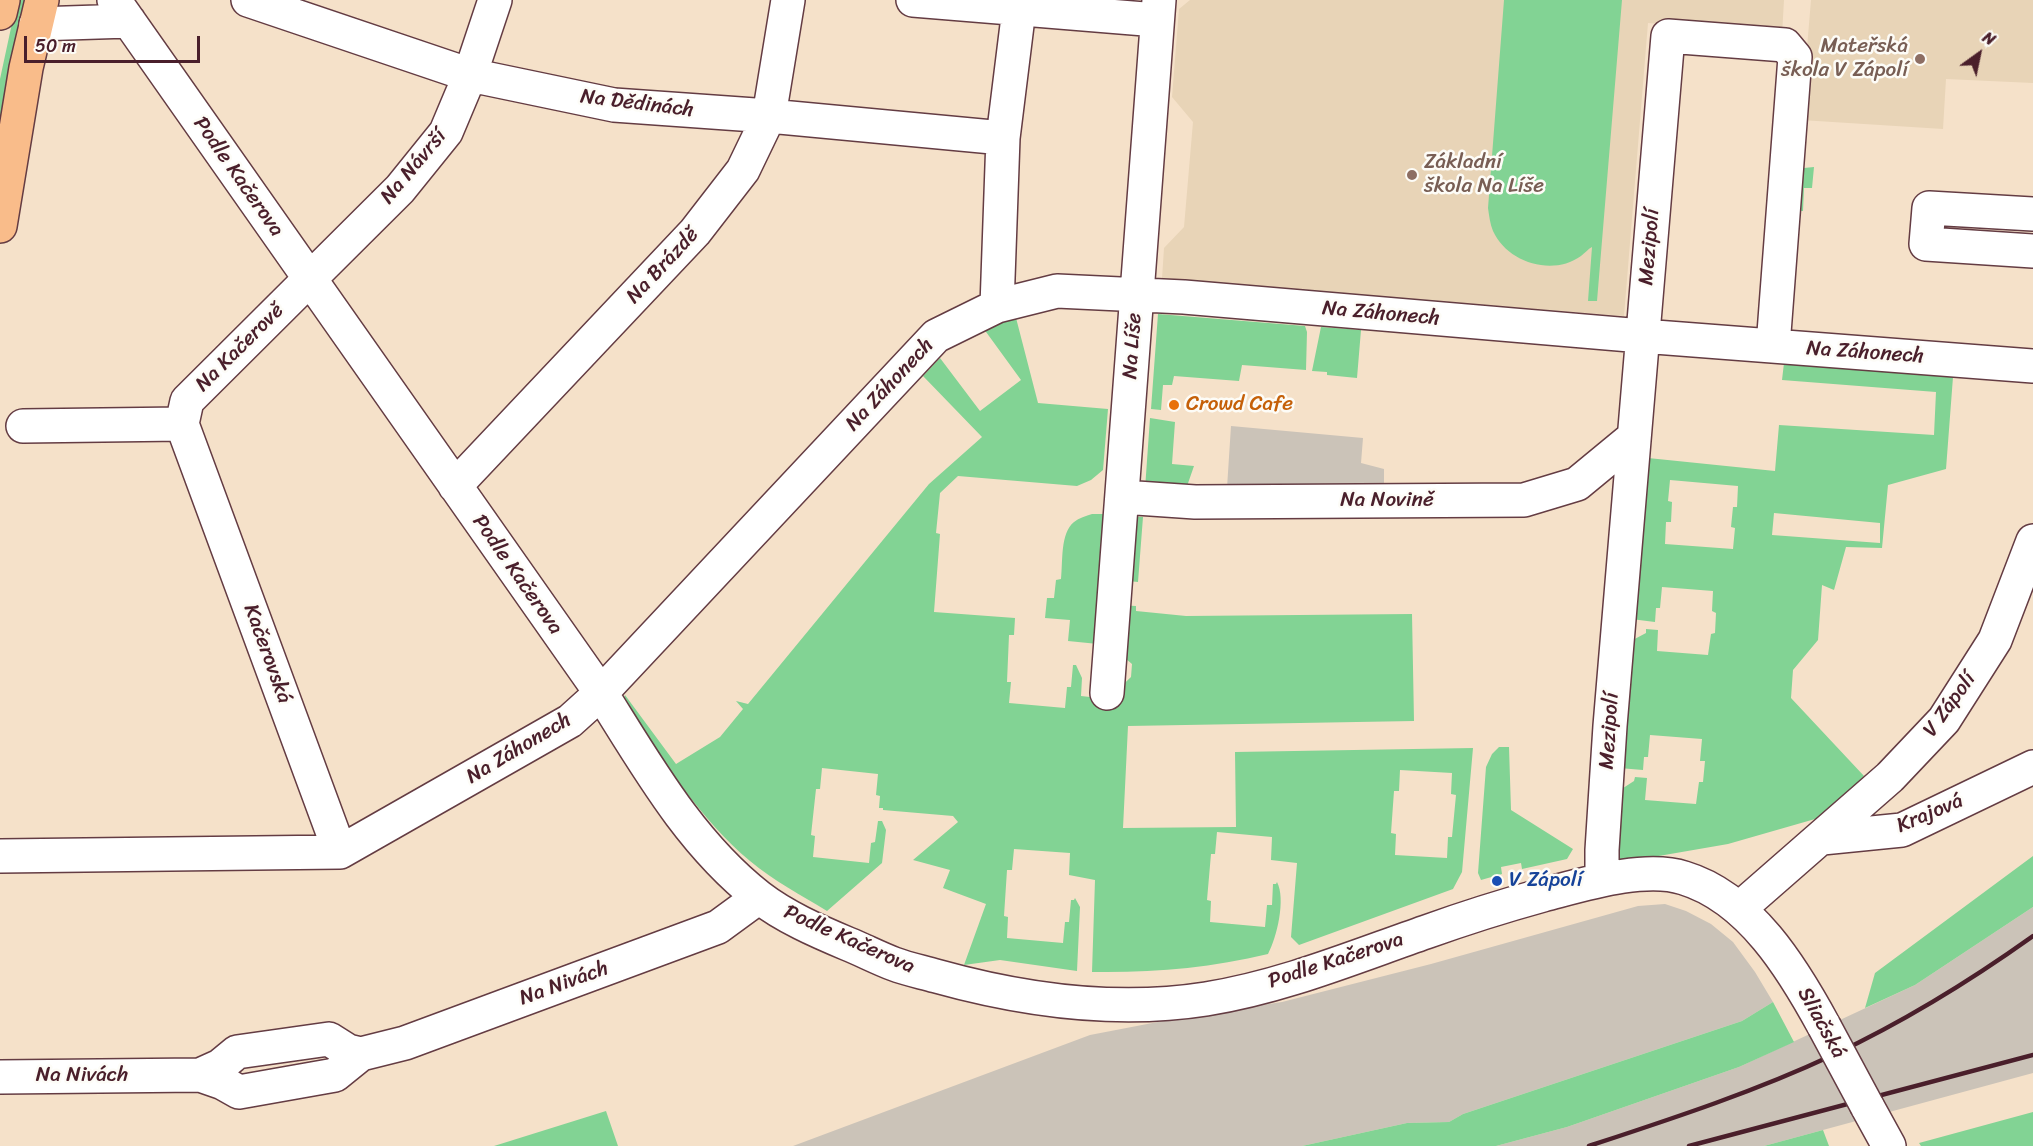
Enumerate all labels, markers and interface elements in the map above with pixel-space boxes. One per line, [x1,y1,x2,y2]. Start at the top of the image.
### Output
text: N [1977,23,2002,54]
scale bar [27,24,202,62]
north arrow [1949,24,2009,84]
text: 50 m [35,30,76,62]
place label: Mateřská škola V Zápolí [1781,34,1908,84]
marker: Mateřská škola V Zápolí [1913,52,1927,66]
street label: Na Dědinách [579,85,695,123]
street label: Podle Kačerova [187,112,289,242]
street label: Na Návrší [376,125,452,209]
place label: Základní škola Na Líše [1424,150,1544,200]
marker: Základní škola Na Líše [1405,168,1419,182]
street label: Mezipolí [1634,208,1666,286]
street label: Na Brázdě [621,223,705,309]
street label: Na Záhonech [1321,296,1441,332]
street label: Na Kačerově [191,299,289,397]
street label: Na Líše [1118,312,1148,380]
street label: Na Záhonech [841,333,939,437]
street label: Na Záhonech [1805,336,1925,370]
place label: Crowd Cafe [1186,392,1293,418]
marker: Crowd Cafe [1167,398,1181,412]
street label: Na Novině [1340,488,1434,514]
street label: Podle Kačerova [466,510,568,640]
street label: Kačerovská [237,601,297,707]
street label: V Zápolí [1918,668,1982,742]
street label: Mezipolí [1595,692,1625,770]
street label: Na Záhonech [462,708,576,790]
street label: Krajová [1893,789,1967,839]
place label: V Zápolí [1509,868,1582,894]
marker: V Zápolí [1490,874,1504,888]
street label: Podle Kačerova [780,900,918,980]
street label: Podle Kačerova [1265,927,1407,995]
street label: Na Nivách [516,956,612,1012]
street label: Sliačská [1791,983,1851,1063]
street label: Na Nivách [36,1063,128,1089]

